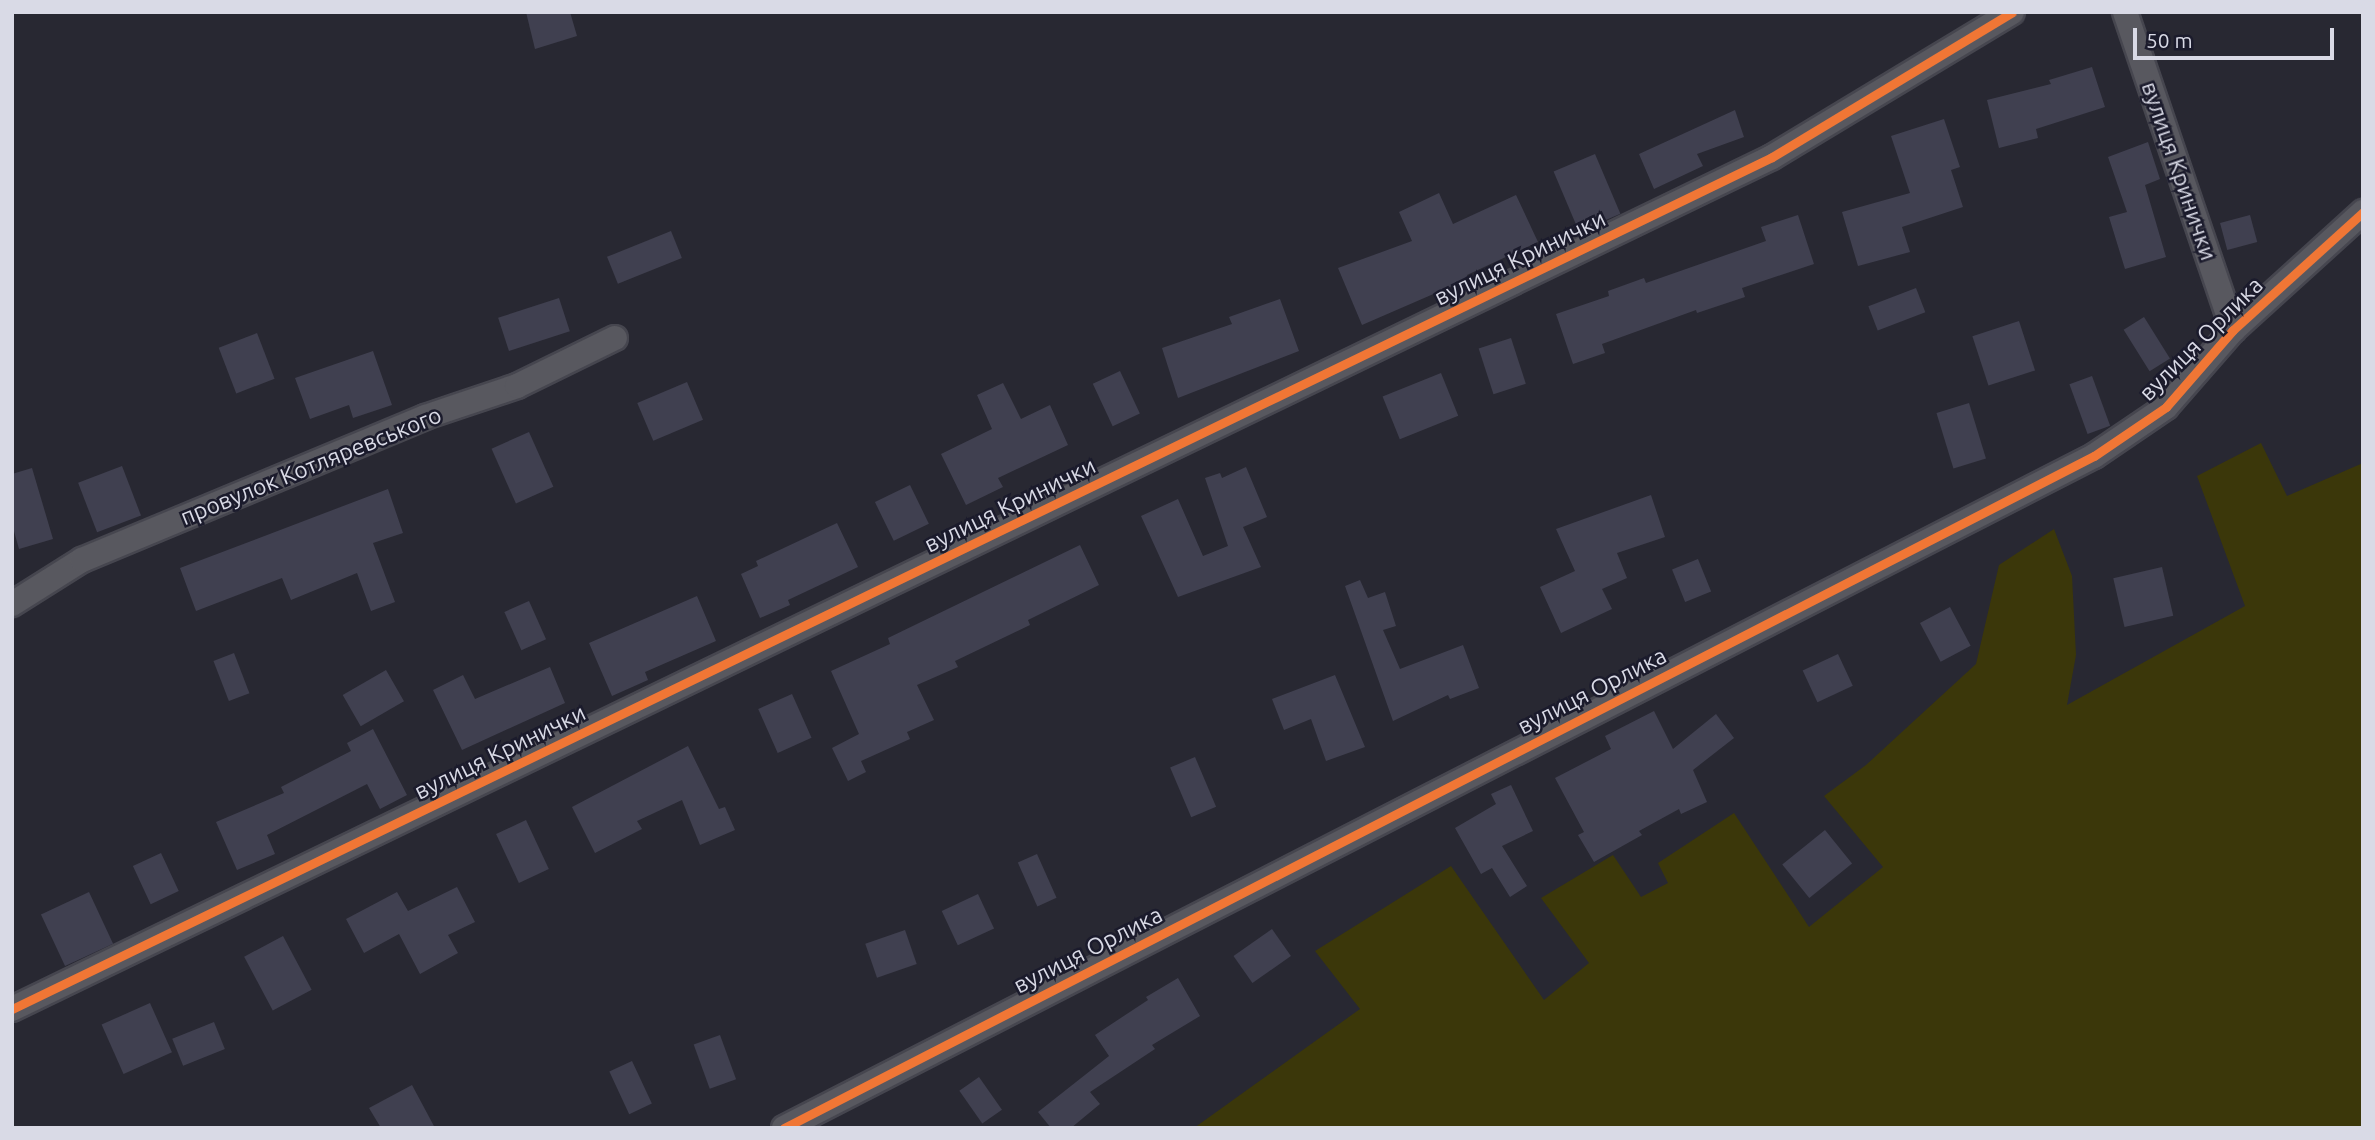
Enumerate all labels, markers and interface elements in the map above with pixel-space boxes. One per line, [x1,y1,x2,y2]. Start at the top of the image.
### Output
scale bar [2137,14,2338,58]
text: 50 m [2146,28,2193,52]
street label: вулиця Кринички [2135,78,2223,264]
street label: вулиця Кринички [1430,205,1610,311]
street label: вулиця Орлика [2133,271,2269,407]
street label: провулок Котляревського [176,401,446,531]
street label: вулиця Кринички [920,452,1100,558]
street label: вулиця Орлика [1513,642,1671,740]
street label: вулиця Кринички [410,699,590,805]
street label: вулиця Орлика [1009,901,1167,999]

